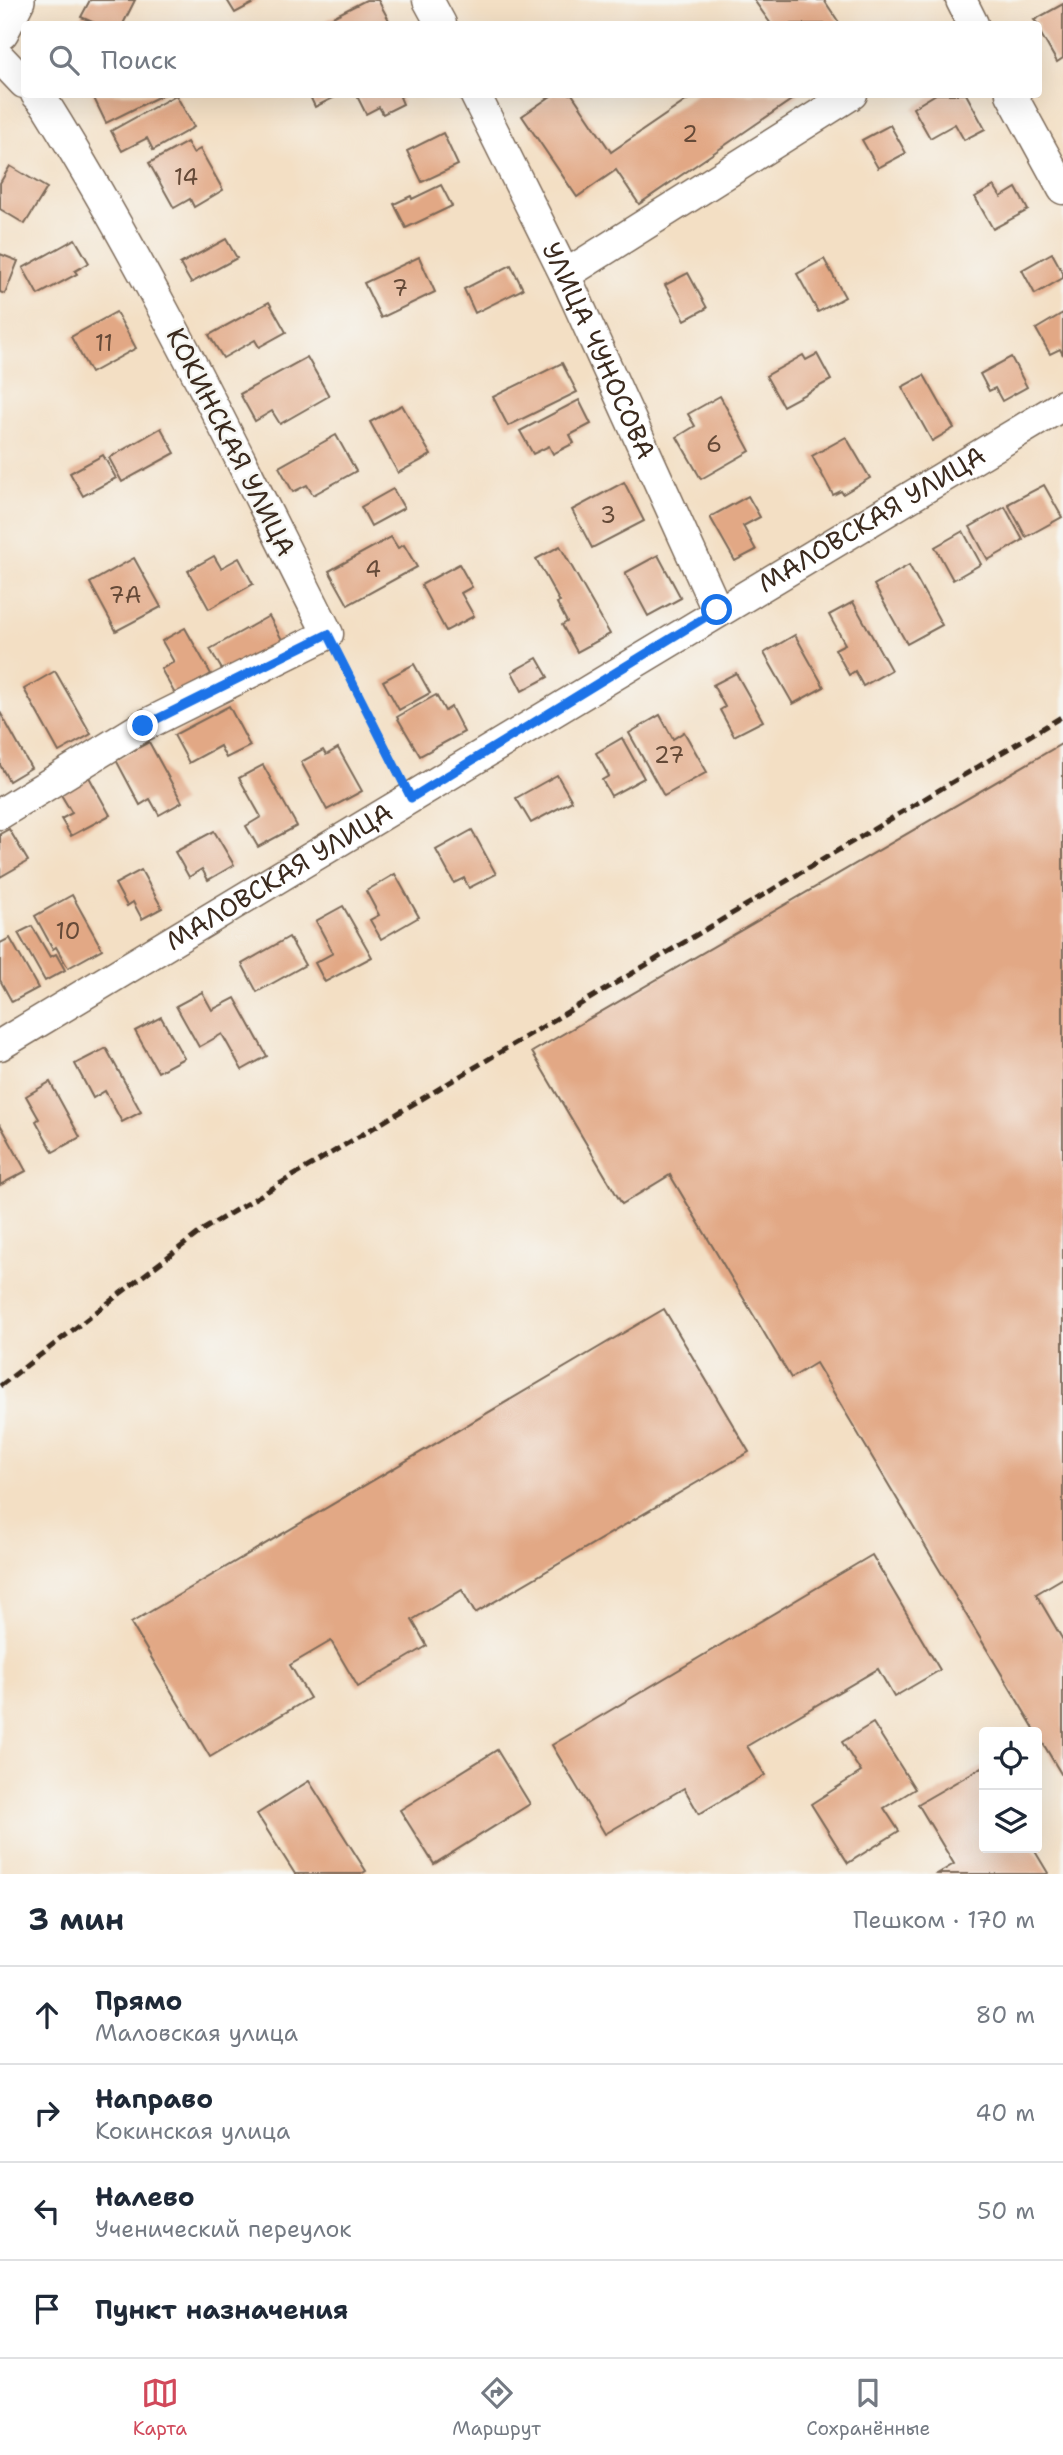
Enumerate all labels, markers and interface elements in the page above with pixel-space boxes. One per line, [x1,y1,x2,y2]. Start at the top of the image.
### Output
search box [21,21,1042,98]
icon: search [45,41,83,79]
text: Поиск [101,42,177,77]
house number: 2 [682,119,698,149]
house number: 14 [174,162,198,192]
street label: УЛИЦА ЧУНОСОВА [534,236,664,465]
house number: 7 [392,273,408,303]
street label: КОКИНСКАЯ УЛИЦА [159,322,304,562]
house number: 11 [95,328,113,358]
house number: 6 [706,429,722,459]
street label: МАЛОВСКАЯ УЛИЦА [751,437,992,600]
house number: 3 [600,500,616,530]
house number: 4 [365,554,381,584]
house number: 7А [109,580,141,610]
route start [701,594,732,625]
route end [127,710,158,741]
house number: 27 [654,740,684,770]
street label: МАЛОВСКАЯ УЛИЦА [159,794,399,958]
house number: 10 [55,916,81,946]
map controls [979,1727,1042,1853]
button: locate [979,1727,1042,1790]
button: layers [979,1790,1042,1853]
text: 3 мин [28,1899,124,1940]
text: Пешком · 170 m [853,1905,1035,1935]
text: Прямо [95,1983,183,2018]
icon: ahead [28,1996,66,2034]
text: 80 m [976,2000,1035,2030]
text: Маловская улица [95,2018,298,2048]
text: Направо [95,2081,213,2116]
icon: right [28,2094,66,2132]
text: 40 m [975,2098,1035,2128]
text: Кокинская улица [95,2116,290,2146]
text: Налево [95,2179,195,2214]
icon: left [28,2192,66,2230]
text: 50 m [977,2196,1035,2226]
text: Ученический переулок [95,2214,352,2244]
icon: arrive [28,2290,66,2328]
text: Пункт назначения [95,2292,348,2327]
tab: Карта [133,2374,187,2441]
tab: Маршрут [452,2374,541,2441]
tab: Сохранённые [806,2374,930,2441]

